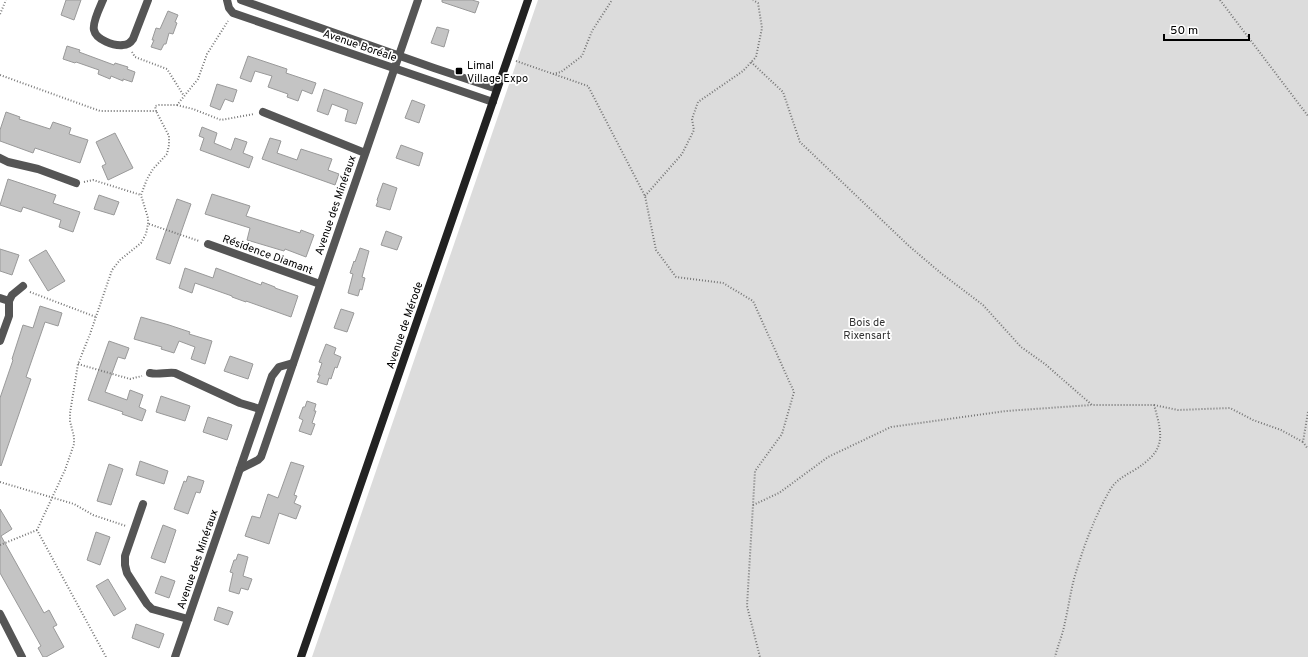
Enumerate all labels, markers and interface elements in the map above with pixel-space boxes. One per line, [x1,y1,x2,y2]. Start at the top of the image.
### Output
scale bar [1164,16,1249,42]
text: 50 m [1170,23,1198,39]
street label: Avenue Boréale [321,27,399,65]
place label: Limal Village Expo [467,59,528,86]
marker: Limal Village Expo [454,66,464,76]
street label: Avenue des Minéraux [312,153,360,257]
street label: Résidence Diamant [220,232,315,278]
street label: Avenue de Mérode [383,280,426,371]
park label: Bois de Rixensart [843,316,891,343]
street label: Avenue des Minéraux [174,507,222,611]

